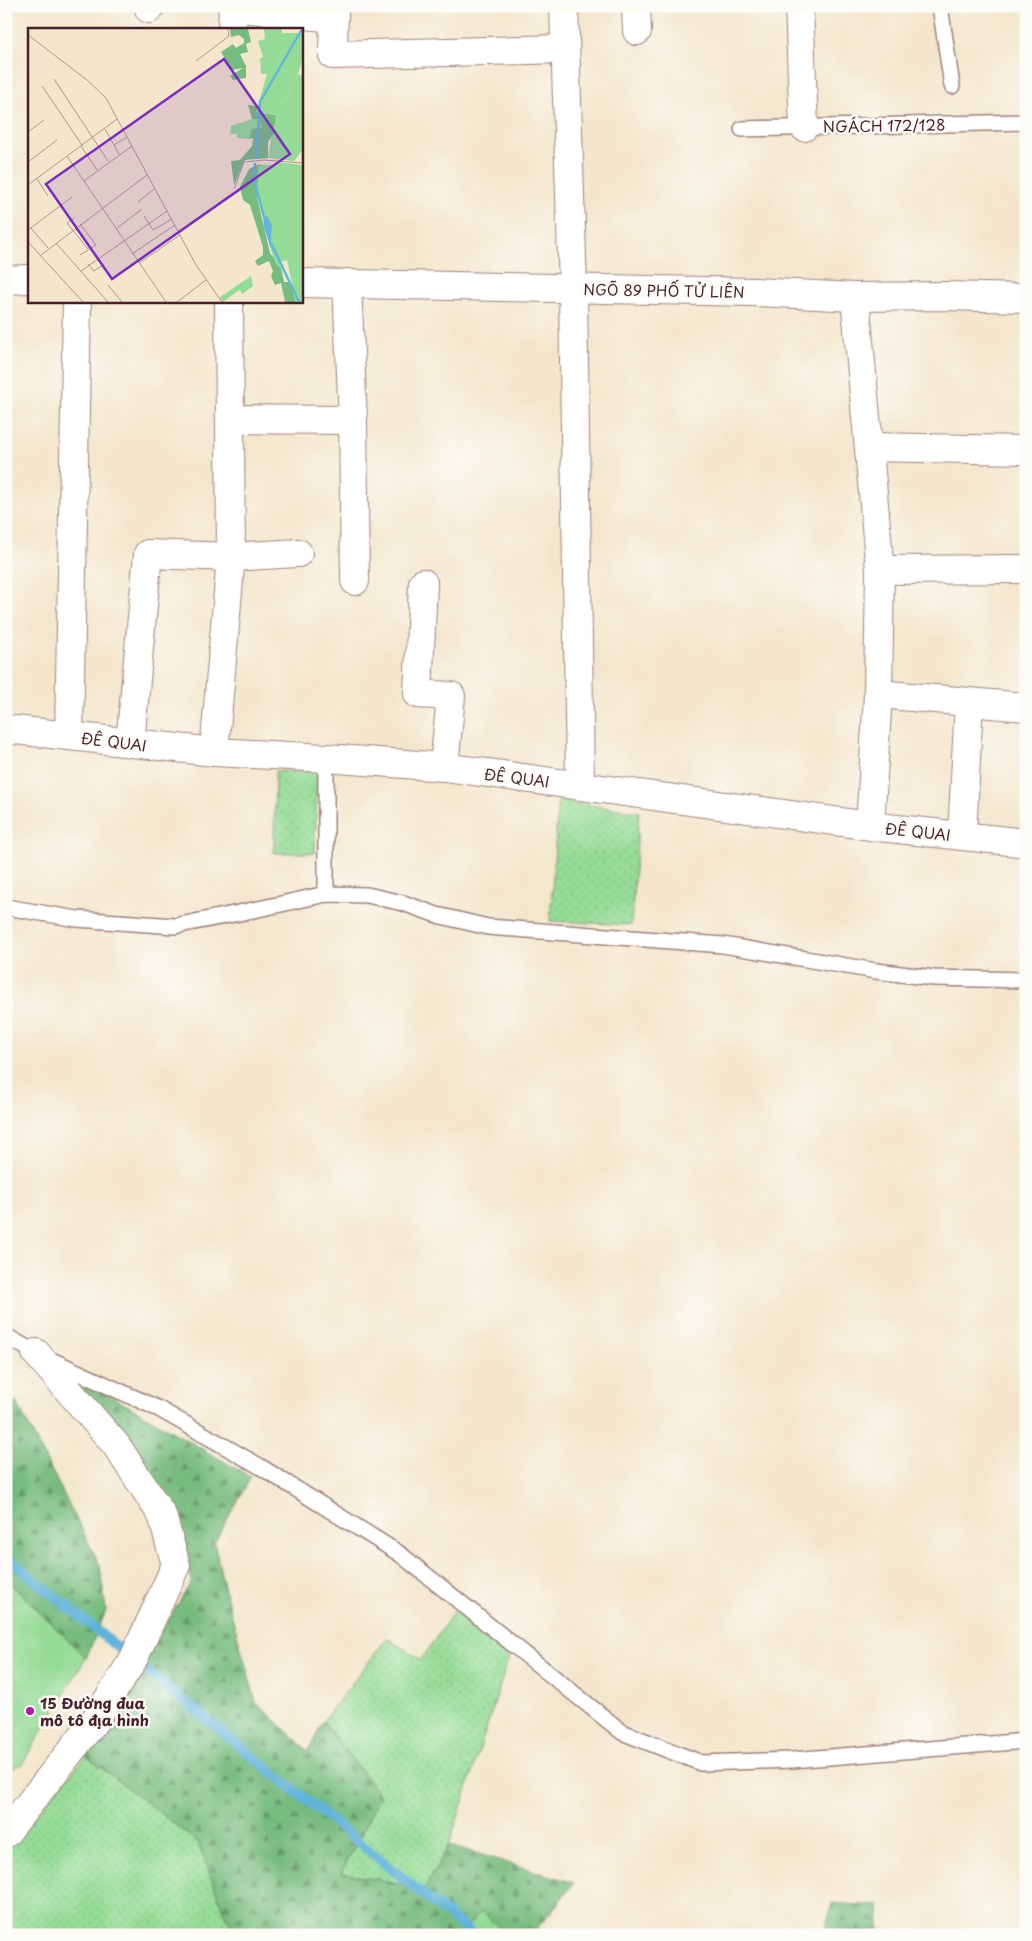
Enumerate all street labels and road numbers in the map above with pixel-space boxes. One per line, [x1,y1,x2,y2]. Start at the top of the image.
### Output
street label: NGÁCH 172/128 [822,112,946,138]
street label: NGÕ 89 PHỐ TỬ LIÊN [583,277,745,303]
street label: ĐÊ QUAI [80,726,148,756]
street label: ĐÊ QUAI [483,762,551,792]
street label: ĐÊ QUAI [884,816,952,846]

